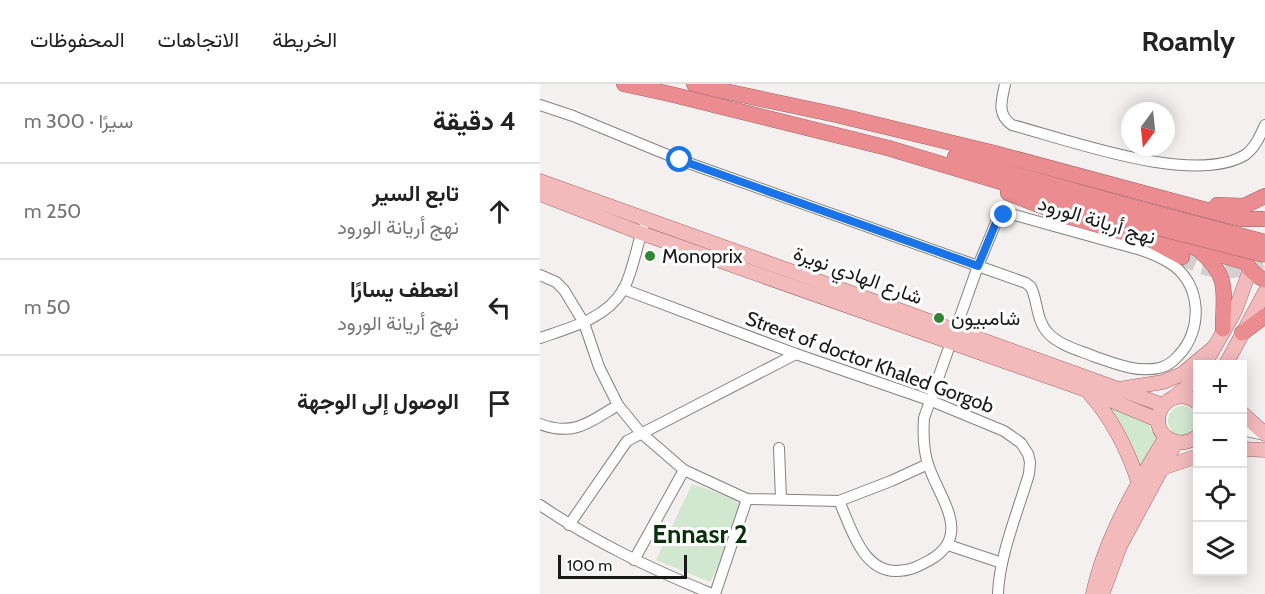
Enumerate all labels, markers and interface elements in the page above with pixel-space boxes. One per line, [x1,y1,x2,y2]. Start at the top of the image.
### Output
text: Roamly [1142,24,1235,58]
text: المحفوظات [30,27,125,52]
text: الاتجاهات [158,27,239,52]
text: الخريطة [272,27,337,52]
north arrow [1121,102,1175,156]
text: 4 دقيقة [433,105,516,137]
text: سيرًا · 300 m [24,109,133,133]
route start [666,146,692,172]
text: تابع السير [372,180,459,207]
street label: نهج أريانة الورود [1035,191,1159,251]
icon: ahead [483,195,516,228]
text: 250 m [24,199,81,223]
route end [990,201,1016,227]
text: نهج أريانة الورود [337,215,459,239]
street label: شارع الهادي نويرة [789,241,926,314]
place label: Monoprix [662,244,743,268]
marker: Monoprix [643,249,657,263]
text: انعطف يسارًا [350,276,459,303]
icon: left [483,291,516,324]
text: 50 m [24,295,71,319]
street label: Street of doctor Khaled Gorgob [743,306,997,418]
place label: شامبيون [951,306,1020,331]
text: نهج أريانة الورود [337,311,459,335]
marker: شامبيون [932,311,946,325]
map controls [1193,360,1247,576]
button: + [1193,360,1247,414]
icon: arrive [483,387,516,420]
text: الوصول إلى الوجهة [297,388,459,415]
button: − [1193,414,1247,468]
button: locate [1193,468,1247,522]
district label: Ennasr 2 [652,518,748,550]
button: layers [1193,522,1247,576]
scale bar [558,552,687,580]
text: 100 m [567,556,612,575]

